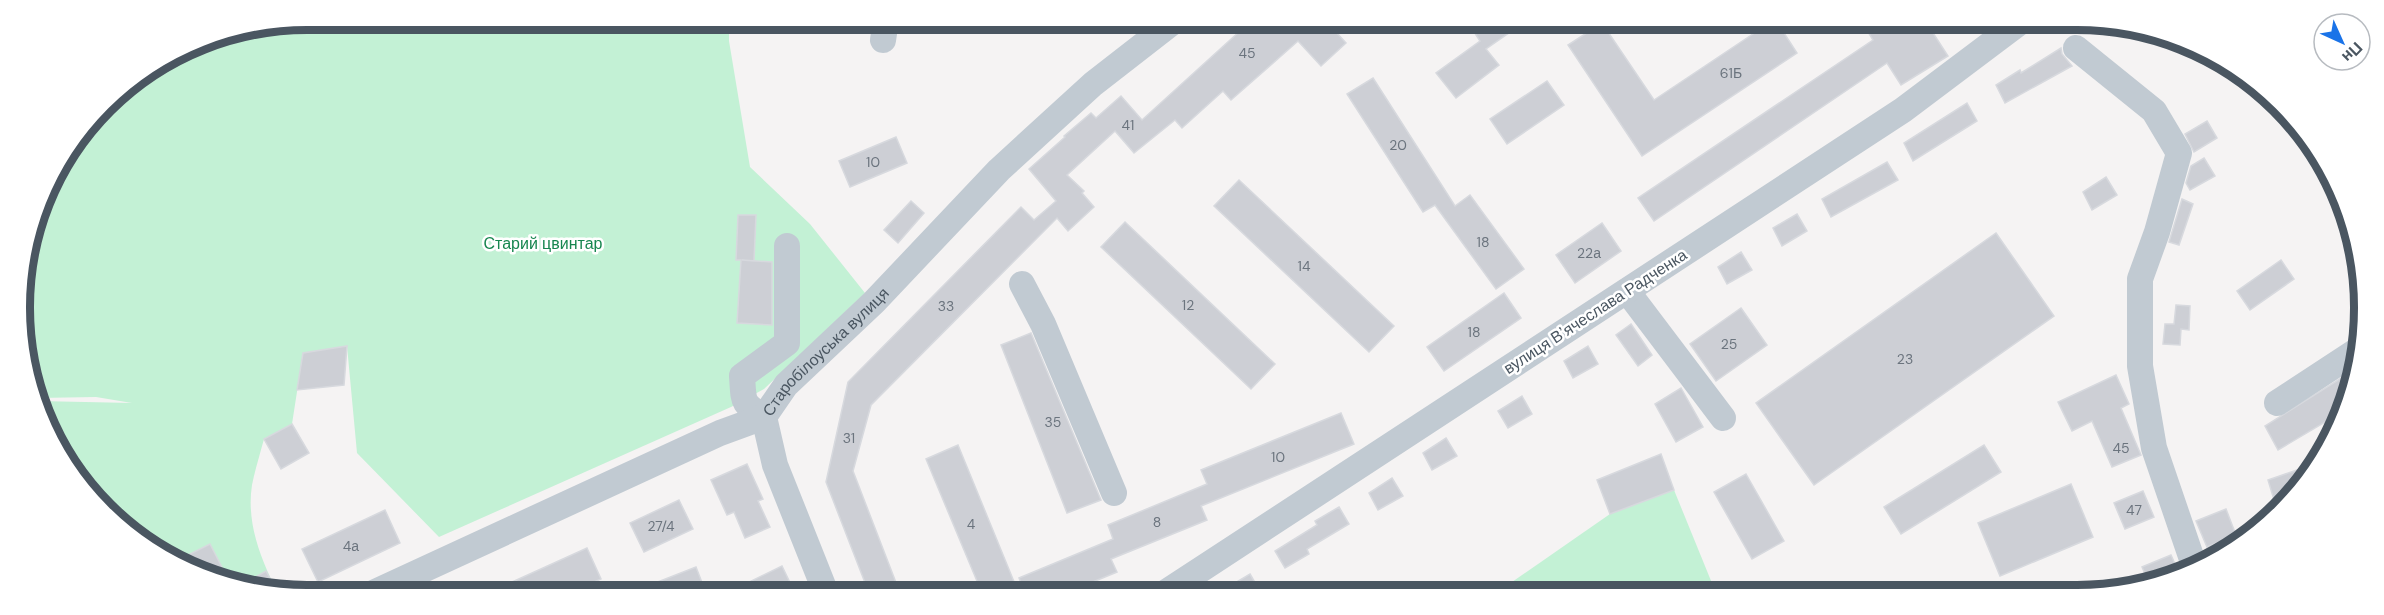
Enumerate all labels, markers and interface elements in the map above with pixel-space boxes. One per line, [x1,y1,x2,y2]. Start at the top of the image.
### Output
north arrow [2312,12,2372,72]
text: Пн [2337,37,2367,67]
house number: 45 [1238,44,1256,62]
house number: 61Б [1720,64,1742,82]
house number: 41 [1122,116,1134,134]
house number: 20 [1389,136,1407,154]
house number: 10 [866,153,880,171]
park label: Старий цвинтар [483,233,603,254]
house number: 18 [1477,233,1489,251]
street label: вулиця Вʼячеслава Радченка [1500,244,1691,379]
house number: 22а [1577,244,1601,262]
house number: 14 [1298,257,1311,275]
street label: Старобілоуська вулиця [758,283,894,420]
house number: 12 [1182,296,1194,314]
house number: 33 [938,297,954,315]
house number: 18 [1468,323,1480,341]
house number: 25 [1721,335,1737,353]
house number: 23 [1897,350,1913,368]
house number: 35 [1045,413,1061,431]
house number: 31 [843,429,855,447]
house number: 45 [2112,439,2130,457]
house number: 10 [1271,448,1285,466]
house number: 47 [2126,501,2142,519]
house number: 8 [1153,513,1161,531]
house number: 4 [967,515,976,533]
house number: 27/4 [647,517,675,535]
house number: 4а [343,537,359,555]

